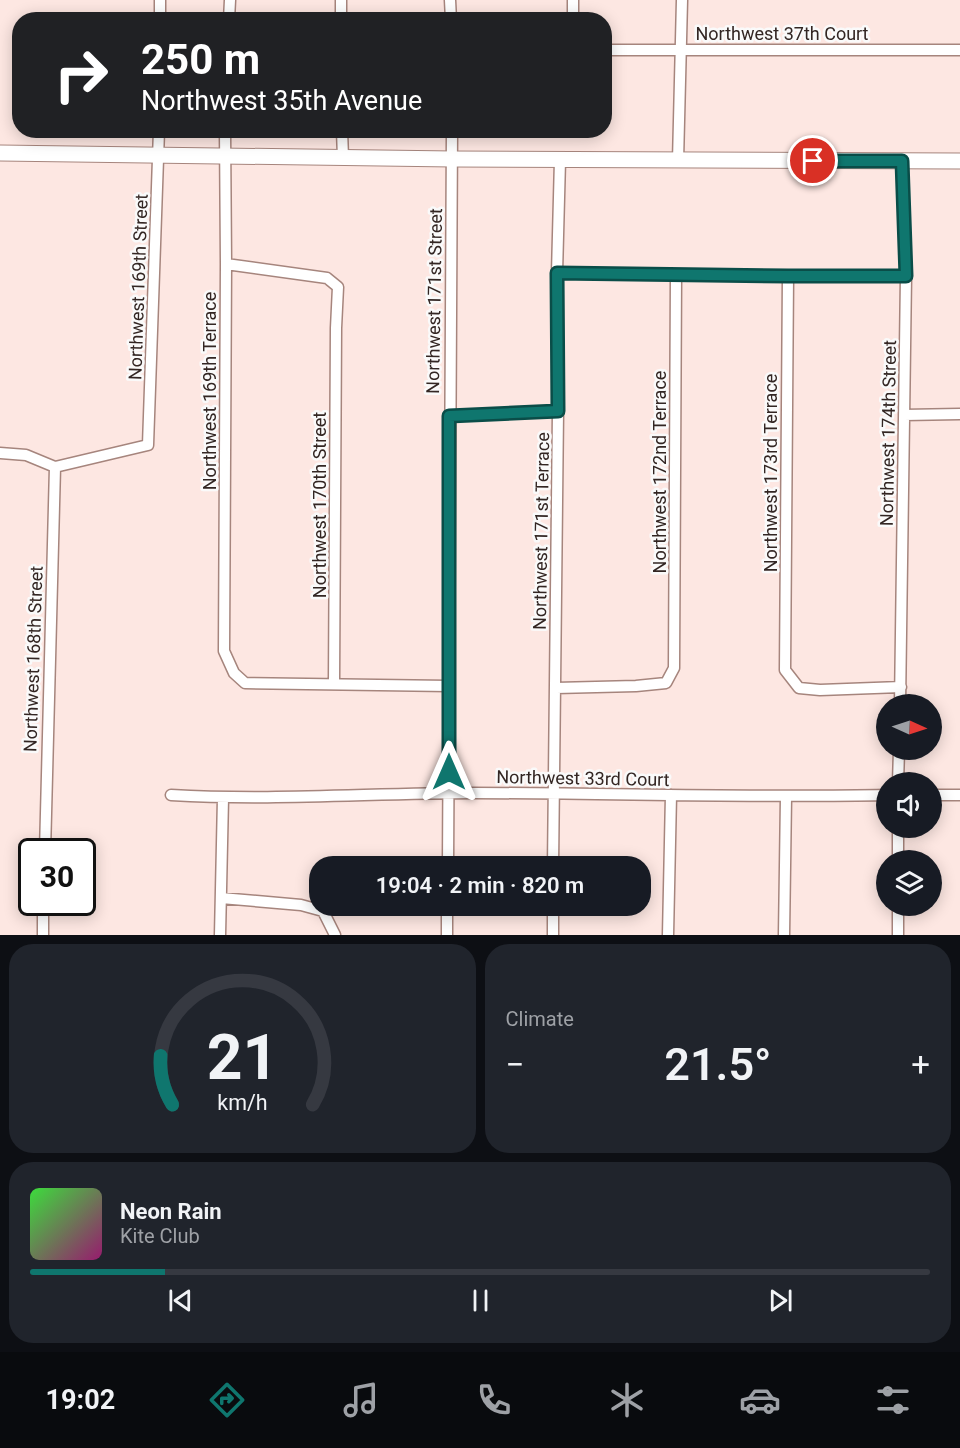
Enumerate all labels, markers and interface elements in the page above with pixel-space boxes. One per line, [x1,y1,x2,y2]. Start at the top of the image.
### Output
street label: Northwest 37th Court [696,23,869,44]
text: 250 m [141,35,260,84]
icon: right [42,36,120,114]
text: Northwest 35th Avenue [141,85,422,117]
pin [787,135,838,186]
icon: arrive [796,144,829,177]
street label: Northwest 169th Street [124,193,152,380]
street label: Northwest 171st Street [422,208,446,394]
street label: Northwest 169th Terrace [199,292,220,490]
street label: Northwest 174th Street [876,340,900,526]
street label: Northwest 172nd Terrace [649,371,670,573]
street label: Northwest 173rd Terrace [760,374,781,572]
street label: Northwest 170th Street [309,412,330,598]
street label: Northwest 171st Terrace [529,432,553,630]
street label: Northwest 168th Street [19,565,47,752]
north arrow [876,694,942,760]
map controls [876,694,942,916]
position arrow [417,740,481,804]
street label: Northwest 33rd Court [496,766,670,790]
button: sound [876,772,942,838]
speed limit sign: 30 [18,838,96,916]
button: layers [876,850,942,916]
text: 19:04 · 2 min · 820 m [376,873,584,898]
text: Climate [506,1007,574,1031]
text: 21 [206,1021,278,1094]
text: 21.5° [664,1038,771,1091]
text: − [506,1045,524,1084]
text: + [911,1045,930,1084]
text: km/h [217,1091,267,1116]
text: Neon Rain [120,1199,222,1224]
text: Kite Club [120,1224,200,1248]
icon: previous [164,1284,197,1317]
icon: pause [464,1284,497,1317]
icon: next [764,1284,797,1317]
icon: directions [206,1379,248,1421]
icon: music [340,1379,382,1421]
icon: phone [473,1379,515,1421]
icon: climate [606,1379,648,1421]
icon: car [739,1379,781,1421]
icon: filters [872,1379,914,1421]
text: 19:02 [46,1384,115,1416]

